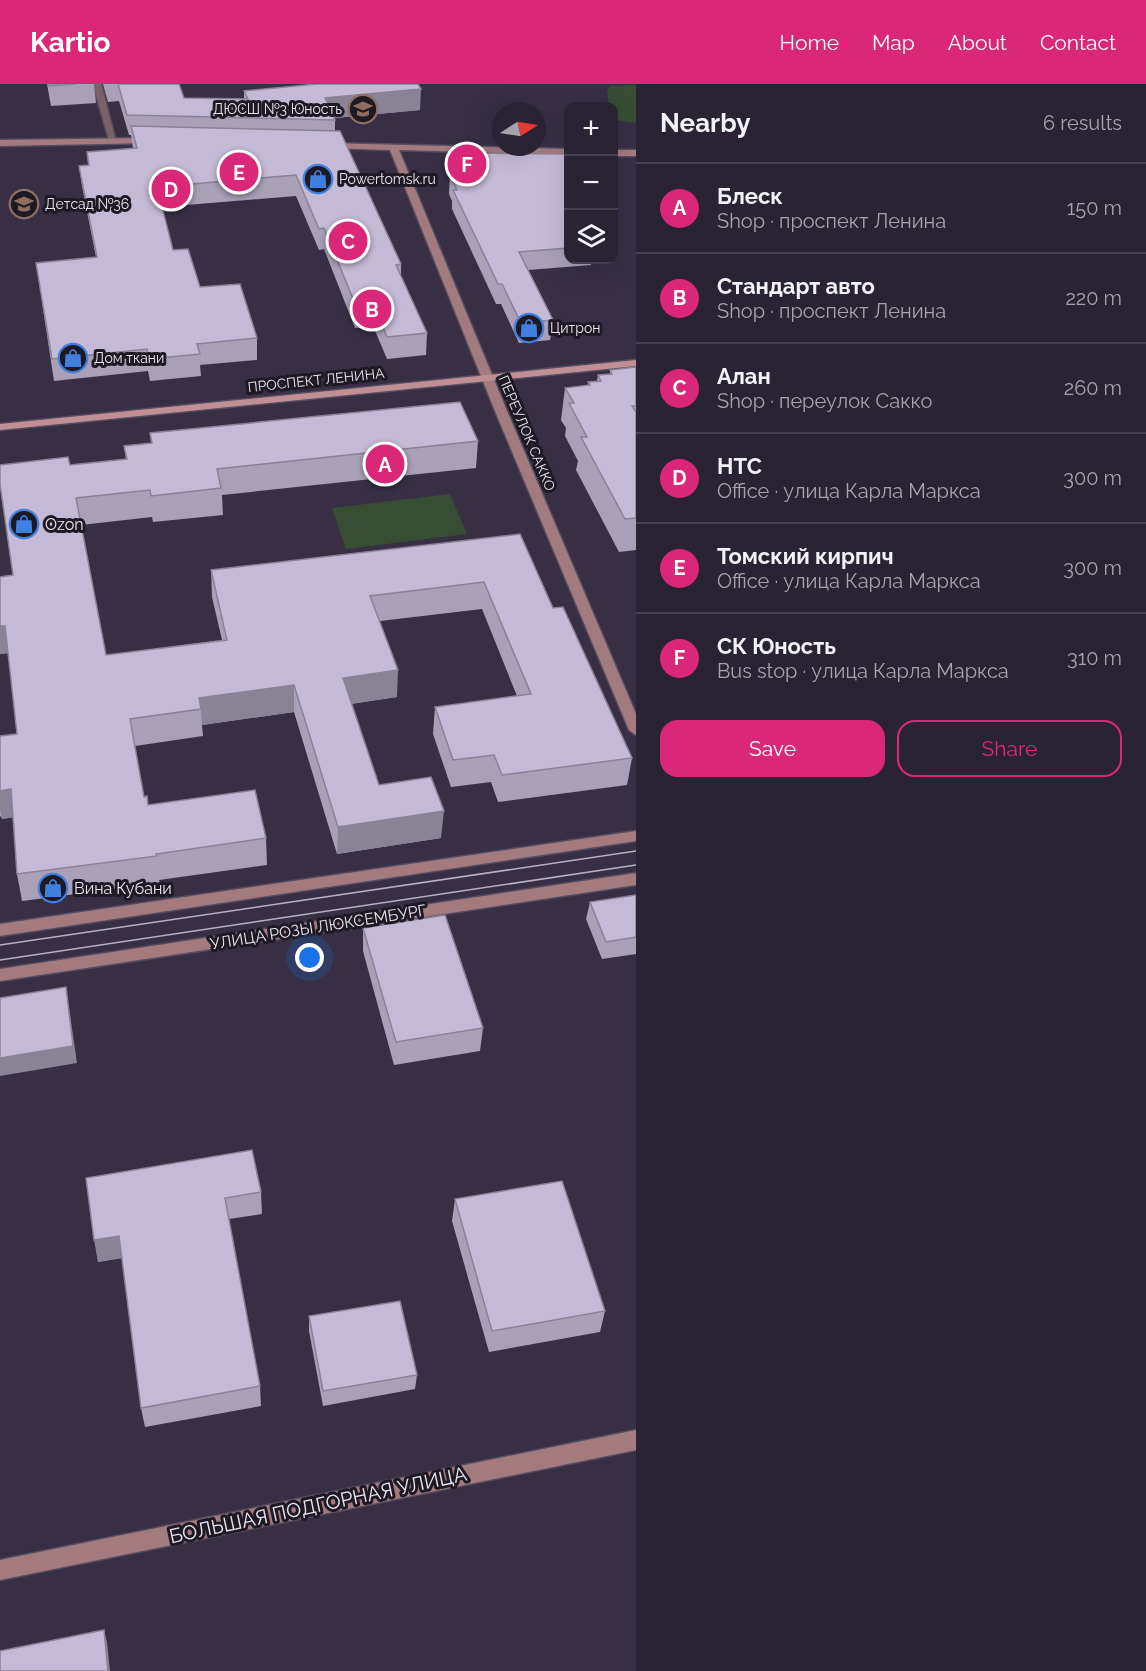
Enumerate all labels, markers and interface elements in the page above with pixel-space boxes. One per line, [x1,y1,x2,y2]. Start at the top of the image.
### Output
text: Kartio [30,26,110,59]
text: Home [780,30,839,55]
text: Map [872,30,915,55]
text: About [948,30,1007,55]
text: Contact [1040,30,1116,55]
school or university icon: ДЮСШ №3 Юность [347,93,379,125]
place label: ДЮСШ №3 Юность [213,101,342,117]
north arrow [492,102,546,156]
map controls [564,102,618,264]
button: + [564,102,618,156]
text: Nearby [660,108,750,138]
text: 6 results [1043,111,1122,135]
pin: F [448,142,486,187]
pin: E [220,150,258,194]
button: − [564,156,618,210]
shop icon: Powertomsk.ru [302,163,334,195]
pin: D [152,166,190,212]
place label: Powertomsk.ru [339,171,436,187]
text: Блеск [717,183,783,209]
school or university icon: Детсад №36 [8,188,40,220]
place label: Детсад №36 [45,196,129,212]
text: A [673,196,686,220]
text: 150 m [1067,196,1122,220]
text: Shop · проспект Ленина [717,209,946,233]
button: layers [564,210,618,264]
pin: C [328,218,368,264]
text: Стандарт авто [717,273,875,299]
pin: B [352,286,392,332]
text: B [673,286,686,310]
text: 220 m [1065,286,1122,310]
text: Shop · проспект Ленина [717,299,946,323]
shop icon: Цитрон [513,312,545,344]
place label: Цитрон [550,320,600,336]
shop icon: Дом ткани [57,342,89,374]
place label: Дом ткани [94,350,164,366]
text: Алан [717,363,771,389]
street label: ПРОСПЕКТ ЛЕНИНА [247,365,386,395]
street label: ПЕРЕУЛОК САККО [495,373,559,493]
text: C [673,376,686,400]
text: 260 m [1064,376,1122,400]
text: Shop · переулок Сакко [717,389,932,413]
pin: A [366,442,404,487]
text: НТС [717,453,762,479]
text: D [672,466,687,490]
text: 300 m [1063,466,1122,490]
text: Office · улица Карла Маркса [717,479,981,503]
shop icon: Ozon [8,508,40,540]
place label: Ozon [45,515,84,534]
text: Томский кирпич [717,543,894,569]
text: E [673,556,686,580]
text: 300 m [1063,556,1122,580]
text: Office · улица Карла Маркса [717,569,981,593]
text: СК Юность [717,633,836,659]
text: F [674,646,685,670]
text: 310 m [1067,646,1122,670]
text: Bus stop · улица Карла Маркса [717,659,1009,683]
button: Save [660,720,885,777]
button: Share [897,720,1122,777]
shop icon: Вина Кубани [37,872,69,904]
place label: Вина Кубани [74,879,172,898]
street label: УЛИЦА РОЗЫ ЛЮКСЕМБУРГ [209,901,427,953]
your location [295,943,324,972]
street label: БОЛЬШАЯ ПОДГОРНАЯ УЛИЦА [167,1462,469,1548]

